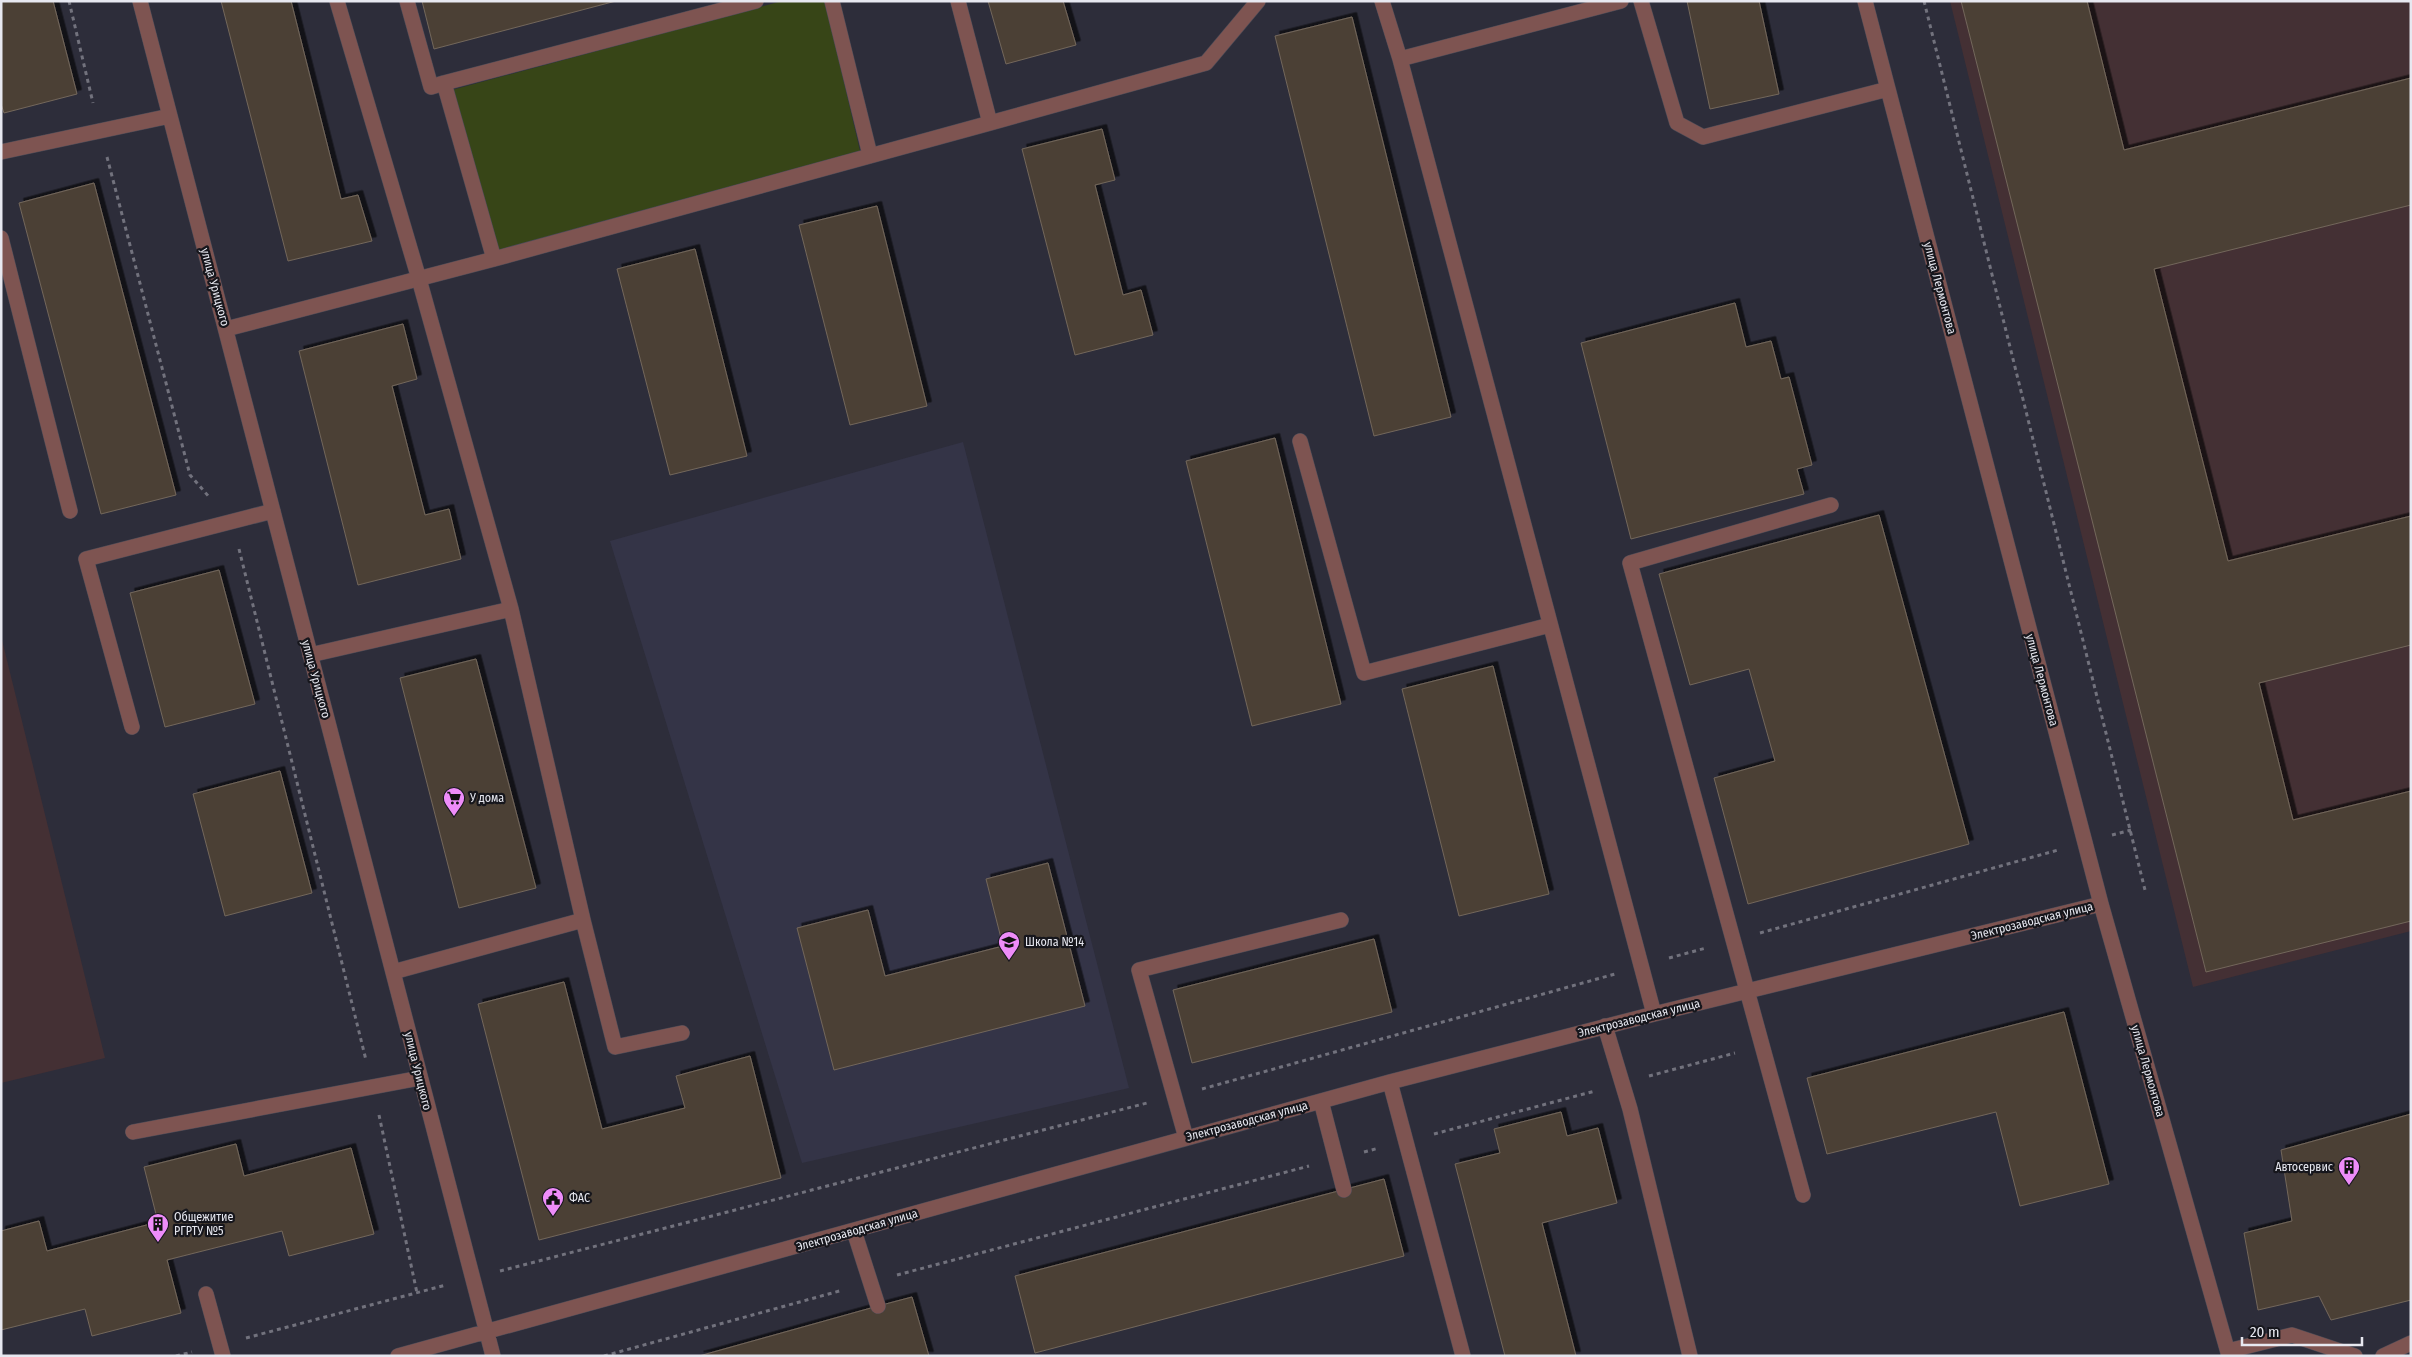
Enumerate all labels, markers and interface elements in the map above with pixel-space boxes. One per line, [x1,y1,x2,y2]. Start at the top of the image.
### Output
street label: улица Лермонтова [1921,240,1959,336]
street label: улица Урицкого [198,246,232,328]
street label: улица Лермонтова [2023,632,2061,728]
street label: улица Урицкого [299,638,333,720]
supermarket icon: У дома [442,786,466,817]
place label: У дома [469,791,504,805]
street label: Электрозаводская улица [1970,899,2095,943]
school or university icon: Школа №14 [997,930,1021,961]
place label: Школа №14 [1025,935,1084,949]
street label: Электрозаводская улица [1577,996,1702,1040]
street label: улица Лермонтова [2128,1023,2168,1119]
street label: улица Урицкого [401,1030,435,1112]
street label: Электрозаводская улица [1185,1098,1309,1144]
building icon: Автосервис [2337,1155,2361,1186]
place label: Автосервис [2275,1160,2333,1174]
public building icon: ФАС [541,1186,565,1217]
place label: ФАС [569,1191,590,1205]
street label: Электрозаводская улица [795,1206,919,1254]
place label: Общежитие РГРТУ №5 [174,1210,234,1238]
building icon: Общежитие РГРТУ №5 [146,1212,170,1243]
scale bar [2242,1314,2362,1346]
text: 20 m [2250,1323,2280,1341]

